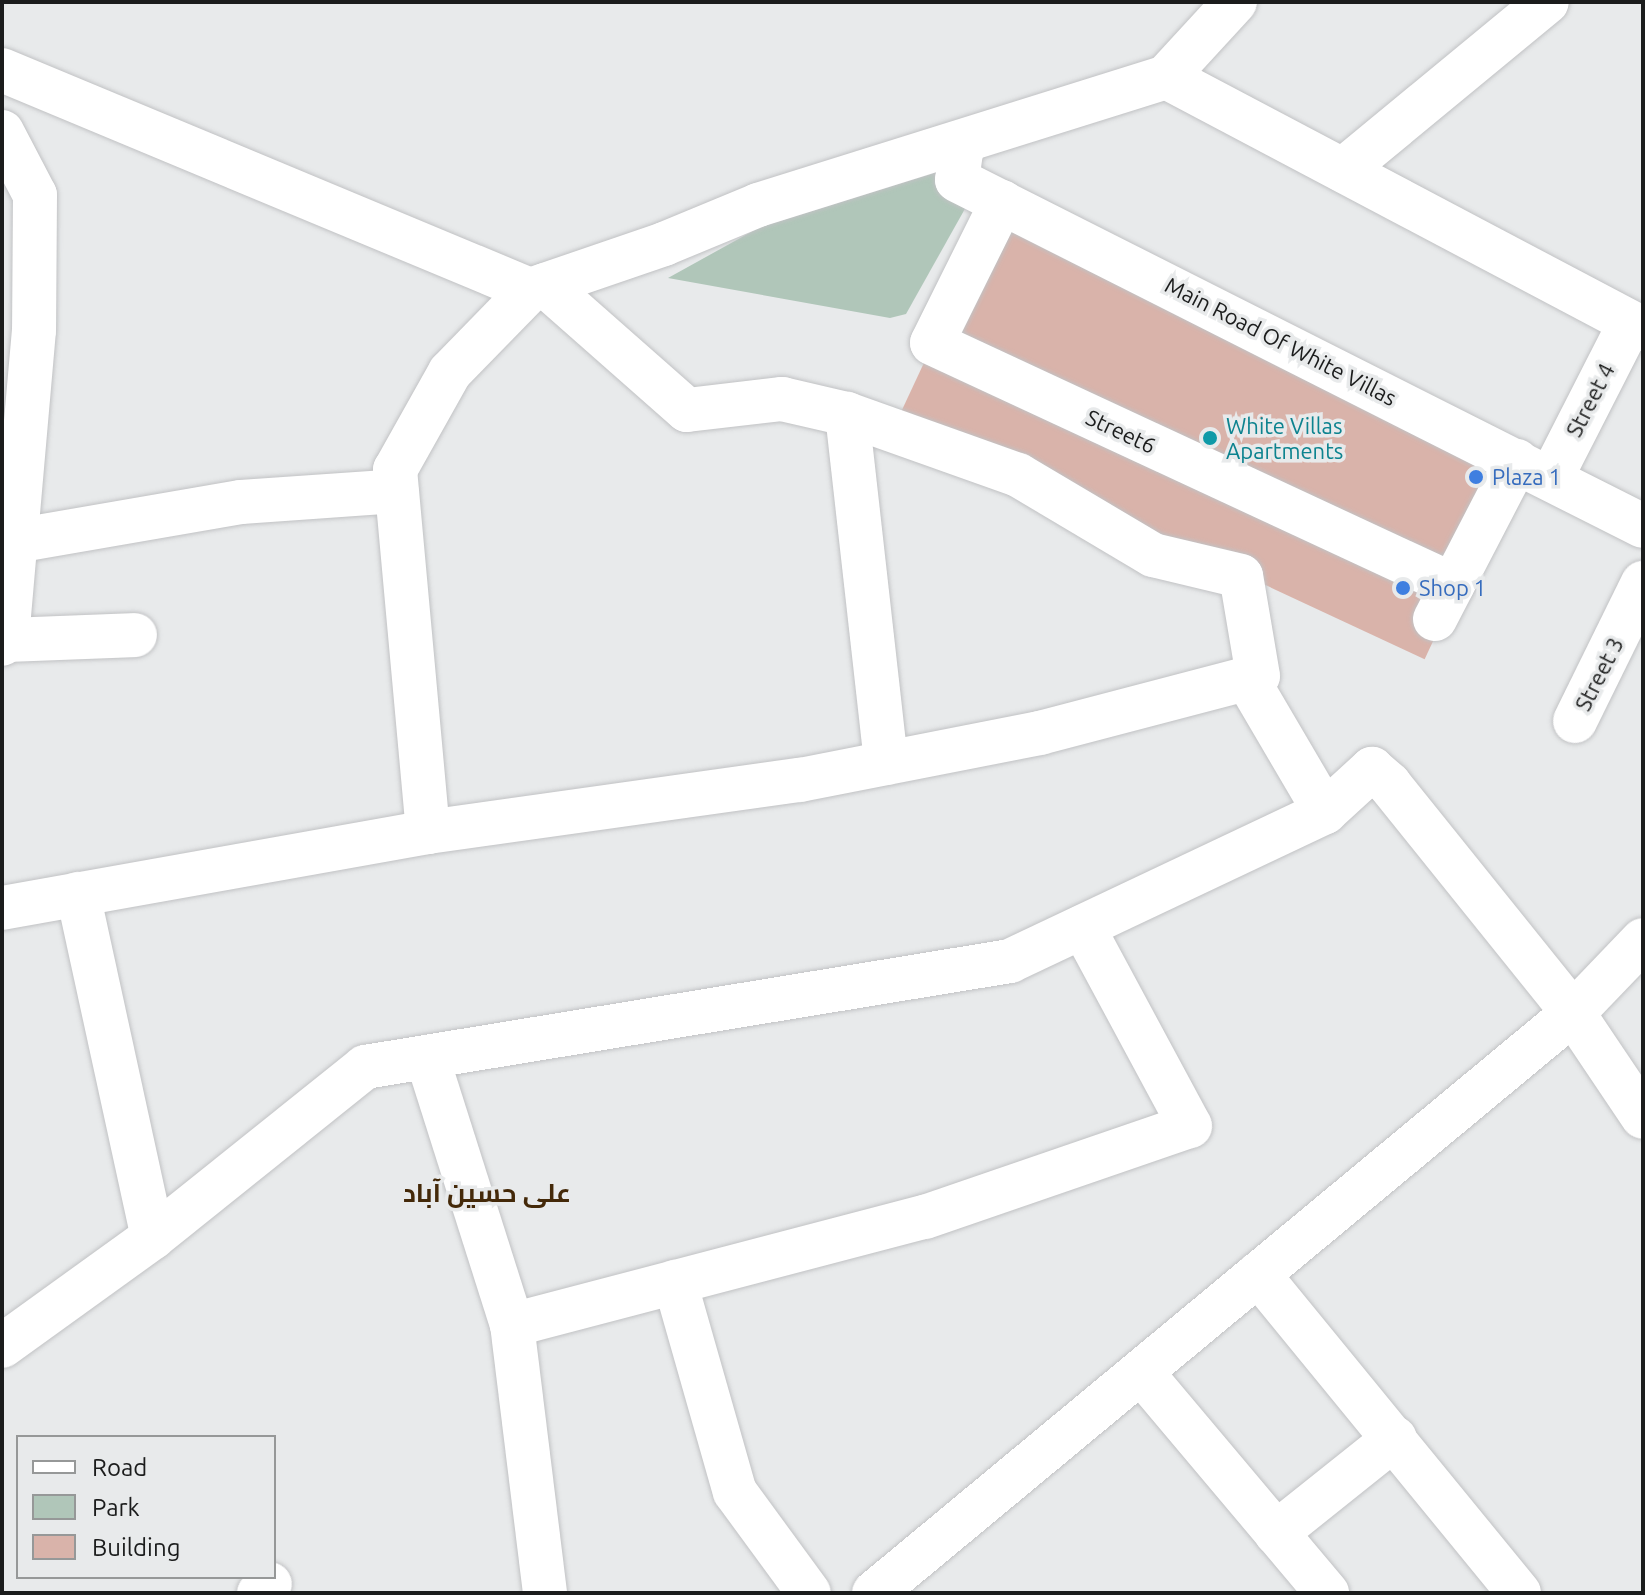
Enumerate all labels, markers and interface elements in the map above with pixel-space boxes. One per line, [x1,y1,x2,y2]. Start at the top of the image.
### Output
street label: Main Road Of White Villas [1161,271,1401,411]
street label: Street 4 [1560,359,1620,441]
street label: Street6 [1082,403,1160,459]
place label: White Villas Apartments [1226,412,1343,464]
marker: White Villas Apartments [1201,429,1219,447]
place label: Plaza 1 [1492,464,1561,490]
marker: Plaza 1 [1467,468,1485,486]
place label: Shop 1 [1419,575,1486,601]
marker: Shop 1 [1394,579,1412,597]
street label: Street 3 [1569,633,1629,715]
district label: علی حسین آباد [403,1177,571,1209]
legend [16,1435,276,1579]
text: Road [92,1454,147,1481]
text: Park [92,1494,140,1521]
text: Building [92,1534,180,1561]

